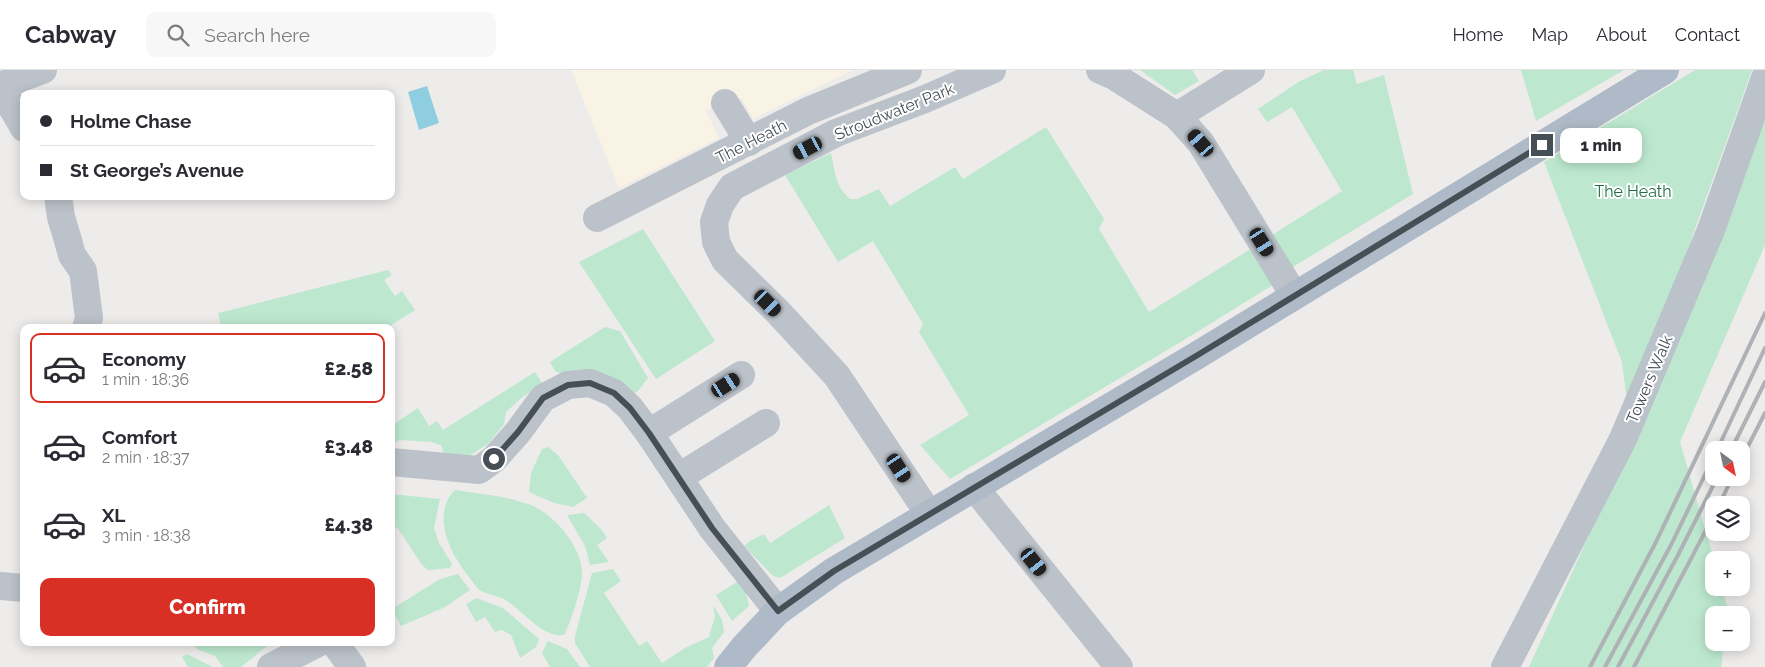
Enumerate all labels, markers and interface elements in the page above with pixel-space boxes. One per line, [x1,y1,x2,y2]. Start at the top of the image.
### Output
search box [146,12,496,57]
text: Cabway [25,20,116,49]
icon: search [164,21,192,49]
text: Search here [204,24,310,46]
text: Home [1452,24,1503,45]
text: Map [1531,24,1568,45]
text: About [1596,24,1647,45]
text: Contact [1675,24,1740,45]
street label: Stroudwater Park [832,79,957,144]
text: Holme Chase [70,110,191,132]
street label: The Heath [713,116,790,167]
car [1185,127,1216,159]
callout: 1 min [1560,128,1642,162]
route end [1531,134,1553,156]
car [791,135,824,161]
text: 1 min [1580,136,1622,155]
text: St George’s Avenue [70,159,244,181]
park label: The Heath [1595,182,1671,201]
car [1247,225,1276,259]
car [752,287,783,319]
street label: Towers Walk [1622,332,1677,426]
icon: car [42,346,87,391]
text: Economy [102,348,186,370]
text: £2.58 [325,357,373,379]
text: 1 min · 18:36 [102,370,189,389]
car [709,371,742,399]
icon: car [42,424,87,469]
text: Comfort [102,426,177,448]
text: £3.48 [324,435,373,457]
north arrow [1705,441,1750,486]
map controls [1705,441,1750,651]
text: 2 min · 18:37 [102,448,189,467]
route start [483,448,505,470]
car [884,451,913,485]
button: layers [1705,496,1750,541]
icon: car [42,502,87,547]
text: XL [102,504,125,526]
text: £4.38 [324,513,373,535]
text: 3 min · 18:38 [102,526,191,545]
car [1018,546,1049,578]
button: + [1705,551,1750,596]
button: Confirm [40,578,375,636]
button: − [1705,606,1750,651]

